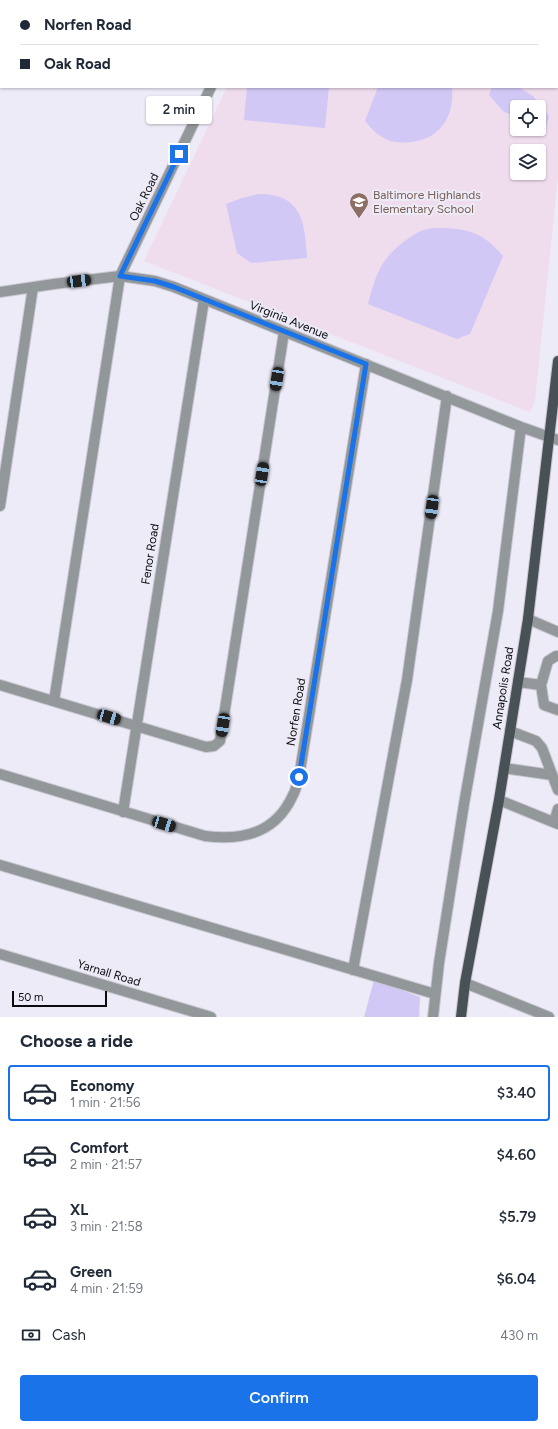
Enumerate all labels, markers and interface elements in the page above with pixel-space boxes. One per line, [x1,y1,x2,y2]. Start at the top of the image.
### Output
text: Norfen Road [44,16,131,34]
text: Oak Road [44,55,111,73]
callout: 2 min [146,96,212,124]
map controls [510,100,546,180]
button: locate [510,100,546,136]
text: 2 min [163,102,195,117]
button: layers [510,144,546,180]
route end [170,145,188,163]
street label: Oak Road [126,171,162,223]
place label: Baltimore Highlands Elementary School [373,188,481,216]
school or university icon: Baltimore Highlands Elementary School [348,191,370,219]
car [66,274,92,288]
street label: Virginia Avenue [247,298,331,342]
car [269,366,285,392]
car [254,461,270,487]
car [424,494,440,520]
street label: Fenor Road [138,523,162,585]
street label: Annapolis Road [490,646,516,730]
street label: Norfen Road [284,677,308,747]
car [96,708,122,726]
car [215,712,231,738]
route start [290,768,308,786]
car [151,815,177,833]
street label: Yarnall Road [76,957,142,989]
scale bar [12,989,107,1008]
text: 50 m [18,991,43,1004]
text: Choose a ride [20,1030,133,1052]
icon: car [22,1075,58,1111]
text: Economy [70,1077,135,1095]
text: $3.40 [497,1084,536,1102]
text: 1 min · 21:56 [70,1095,140,1110]
icon: car [22,1137,58,1173]
text: Comfort [70,1139,129,1157]
text: $4.60 [496,1146,536,1164]
text: 2 min · 21:57 [70,1157,142,1172]
icon: car [22,1199,58,1235]
text: XL [70,1201,88,1219]
text: $5.79 [499,1208,536,1226]
text: 3 min · 21:58 [70,1219,143,1234]
icon: car [22,1261,58,1297]
text: Green [70,1263,112,1281]
text: $6.04 [496,1270,536,1288]
text: 4 min · 21:59 [70,1281,143,1296]
icon: cash [20,1324,42,1346]
text: Cash [52,1326,86,1344]
text: 430 m [500,1328,538,1343]
button: Confirm [20,1375,538,1421]

